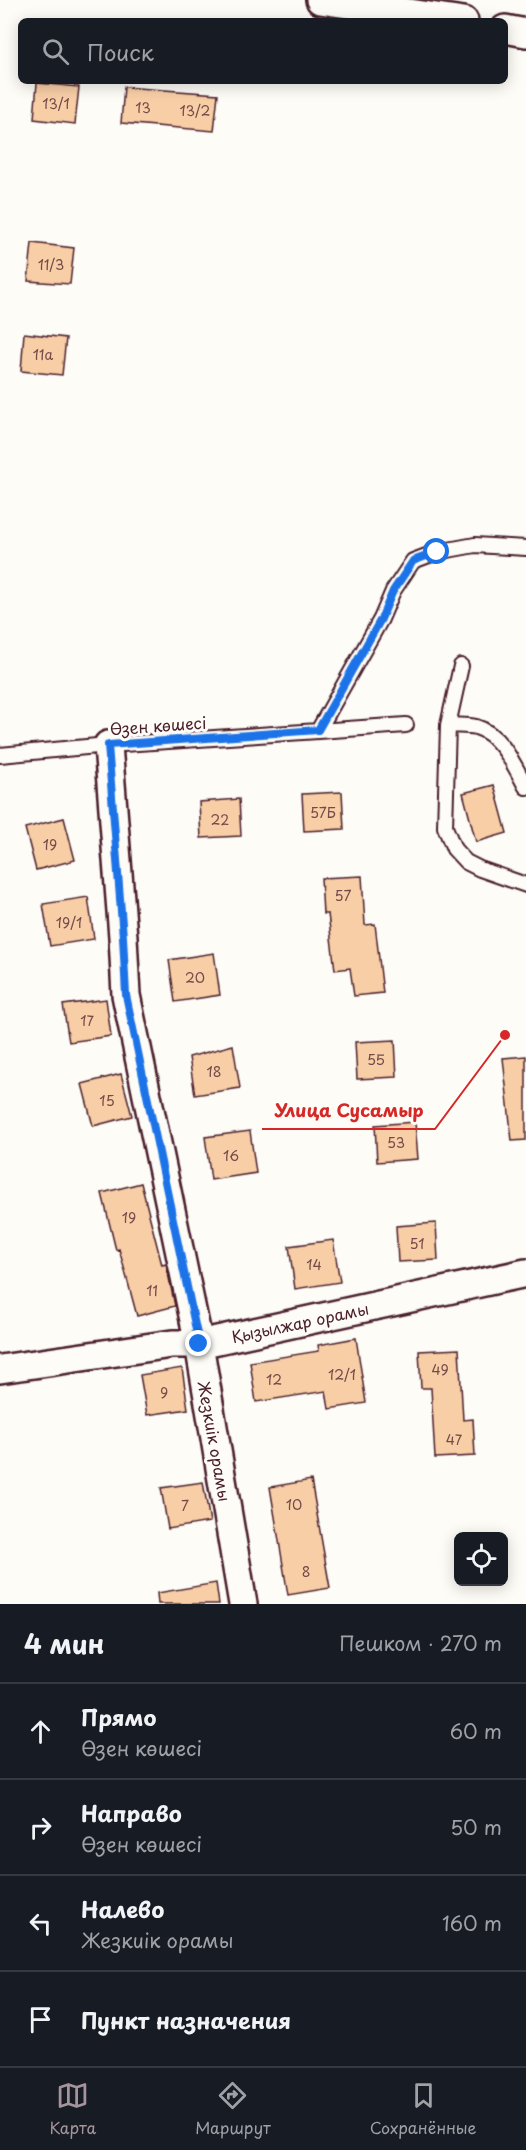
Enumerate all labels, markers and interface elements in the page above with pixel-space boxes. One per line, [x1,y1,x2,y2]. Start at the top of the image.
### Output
search box [18,18,508,84]
icon: search [39,35,72,68]
text: Поиск [87,35,154,68]
house number: 13/1 [42,93,70,114]
house number: 13 [135,97,151,118]
house number: 13/2 [179,100,211,121]
house number: 11/3 [38,254,64,275]
house number: 11а [33,344,54,365]
route start [423,538,449,564]
street label: Өзен көшесі [109,710,207,740]
house number: 57Б [310,802,336,823]
house number: 22 [211,809,229,830]
house number: 19 [43,834,57,855]
house number: 57 [335,885,351,906]
house number: 19/1 [56,912,82,933]
house number: 20 [185,967,205,988]
house number: 17 [80,1010,94,1031]
house number: 55 [367,1049,385,1070]
house number: 18 [206,1061,222,1082]
house number: 15 [99,1090,115,1111]
callout: Улица Сусамыр [262,1093,435,1129]
text: Улица Сусамыр [273,1096,424,1123]
house number: 53 [387,1132,405,1153]
house number: 16 [223,1145,239,1166]
house number: 19 [122,1207,136,1228]
house number: 51 [410,1233,424,1254]
house number: 14 [306,1254,322,1275]
house number: 11 [146,1280,158,1301]
street label: Қызылжар орамы [229,1296,371,1348]
route end [185,1330,211,1356]
house number: 49 [431,1359,449,1380]
house number: 12/1 [328,1364,356,1385]
house number: 12 [266,1369,282,1390]
street label: Жезкиік орамы [193,1379,237,1503]
house number: 9 [160,1382,168,1403]
house number: 47 [446,1429,463,1450]
house number: 10 [286,1494,302,1515]
house number: 7 [181,1495,189,1516]
map controls [454,1532,508,1586]
button: locate [454,1532,508,1586]
house number: 8 [302,1561,310,1582]
text: 4 мин [24,1624,105,1663]
text: Пешком · 270 m [339,1628,502,1658]
text: Прямо [81,1700,156,1733]
icon: ahead [24,1715,57,1748]
text: 60 m [450,1716,502,1746]
text: Өзен көшесі [81,1733,202,1763]
text: Направо [81,1796,182,1829]
icon: right [24,1811,57,1844]
text: 50 m [450,1812,502,1842]
text: Өзен көшесі [81,1829,202,1859]
text: Налево [81,1892,164,1925]
icon: left [24,1907,57,1940]
text: 160 m [442,1908,502,1938]
text: Жезкиік орамы [81,1925,234,1955]
icon: arrive [24,2003,57,2036]
text: Пункт назначения [81,2003,291,2036]
tab: Карта [49,2079,96,2139]
tab: Маршрут [195,2079,271,2139]
tab: Сохранённые [370,2079,477,2139]

